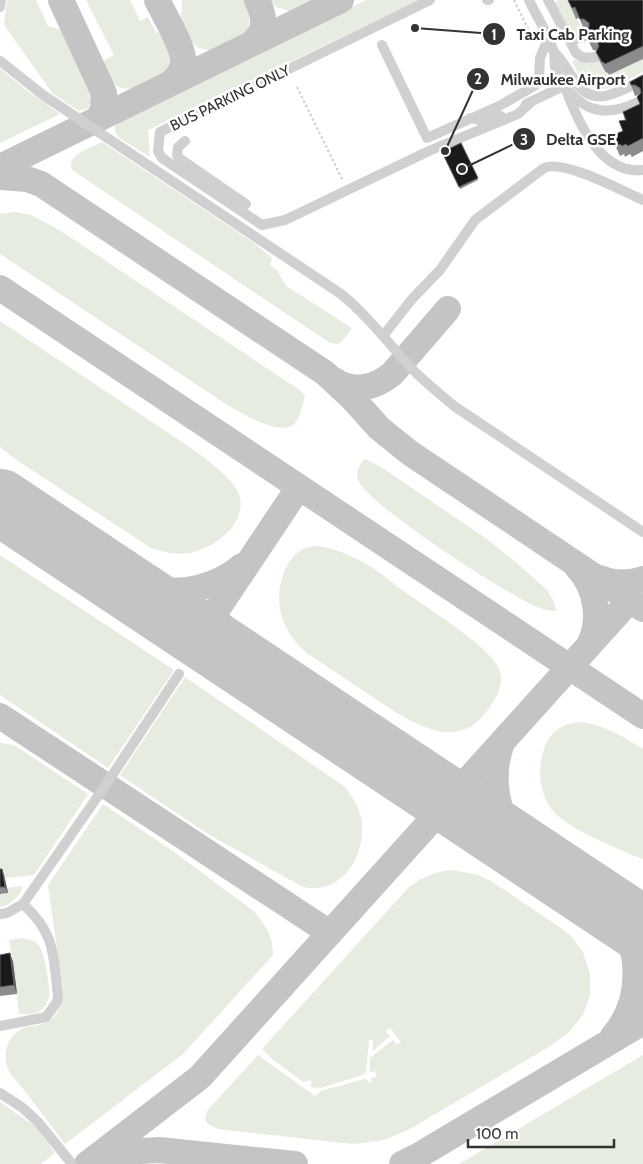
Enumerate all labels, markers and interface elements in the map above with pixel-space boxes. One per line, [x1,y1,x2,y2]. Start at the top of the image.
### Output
callout: Taxi Cab Parking [481,19,639,50]
text: Taxi Cab Parking [517,25,629,44]
text: 1 [491,26,497,44]
street label: BUS PARKING ONLY [167,61,293,135]
callout: Milwaukee Airport [466,64,636,95]
text: 2 [474,70,482,88]
text: Milwaukee Airport [500,70,626,89]
callout: Delta GSE [511,124,626,155]
text: Delta GSE [546,130,616,149]
text: 3 [520,131,528,149]
scale bar [468,1116,614,1148]
text: 100 m [476,1125,518,1143]

